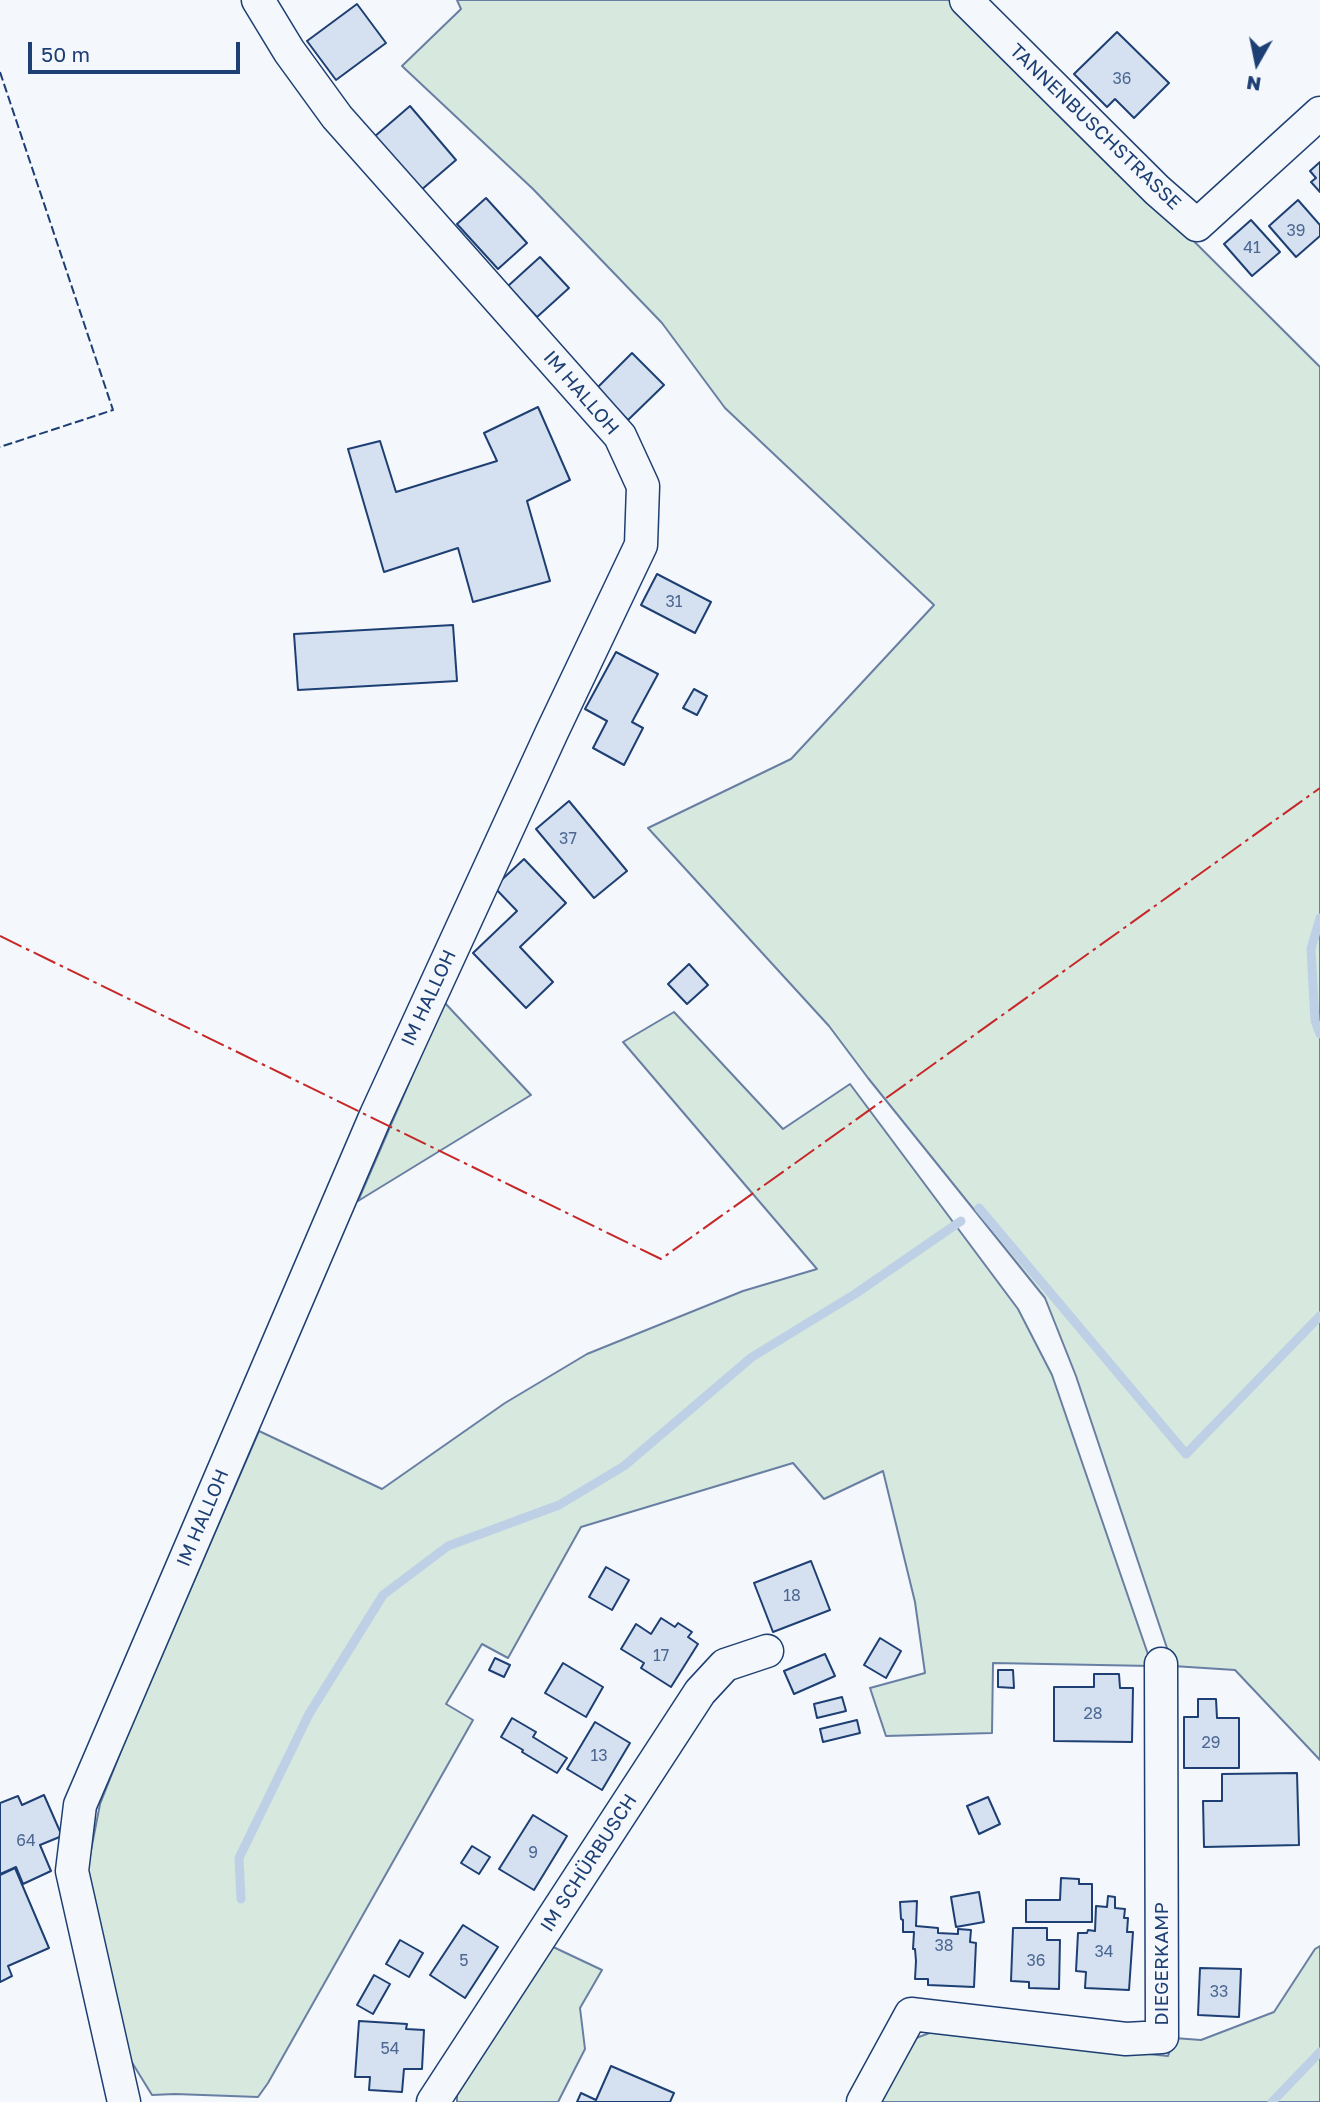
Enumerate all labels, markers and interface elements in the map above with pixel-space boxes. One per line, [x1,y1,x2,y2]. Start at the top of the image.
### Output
scale bar [32,28,243,72]
north arrow [1222,28,1292,98]
street label: TANNENBUSCHSTRASSE [1005,39,1185,215]
text: 50 m [41,41,90,67]
house number: 36 [1112,69,1132,89]
text: N [1245,72,1263,97]
house number: 39 [1286,221,1306,241]
house number: 41 [1243,238,1261,258]
street label: IM HALLOH [538,346,624,440]
house number: 31 [665,592,683,612]
house number: 37 [559,829,577,849]
street label: IM HALLOH [397,946,461,1050]
street label: IM HALLOH [172,1466,234,1570]
house number: 18 [783,1586,801,1606]
house number: 17 [653,1646,669,1666]
house number: 28 [1083,1704,1103,1724]
house number: 29 [1202,1733,1220,1753]
house number: 13 [590,1746,608,1766]
street label: IM SCHÜRBUSCH [536,1790,642,1936]
house number: 64 [16,1831,36,1851]
house number: 9 [528,1843,538,1863]
street label: DIEGERKAMP [1151,1902,1173,2026]
house number: 38 [934,1936,954,1956]
house number: 34 [1094,1942,1114,1962]
house number: 5 [459,1951,469,1971]
house number: 36 [1026,1951,1046,1971]
house number: 33 [1210,1982,1228,2002]
house number: 54 [380,2039,400,2059]

